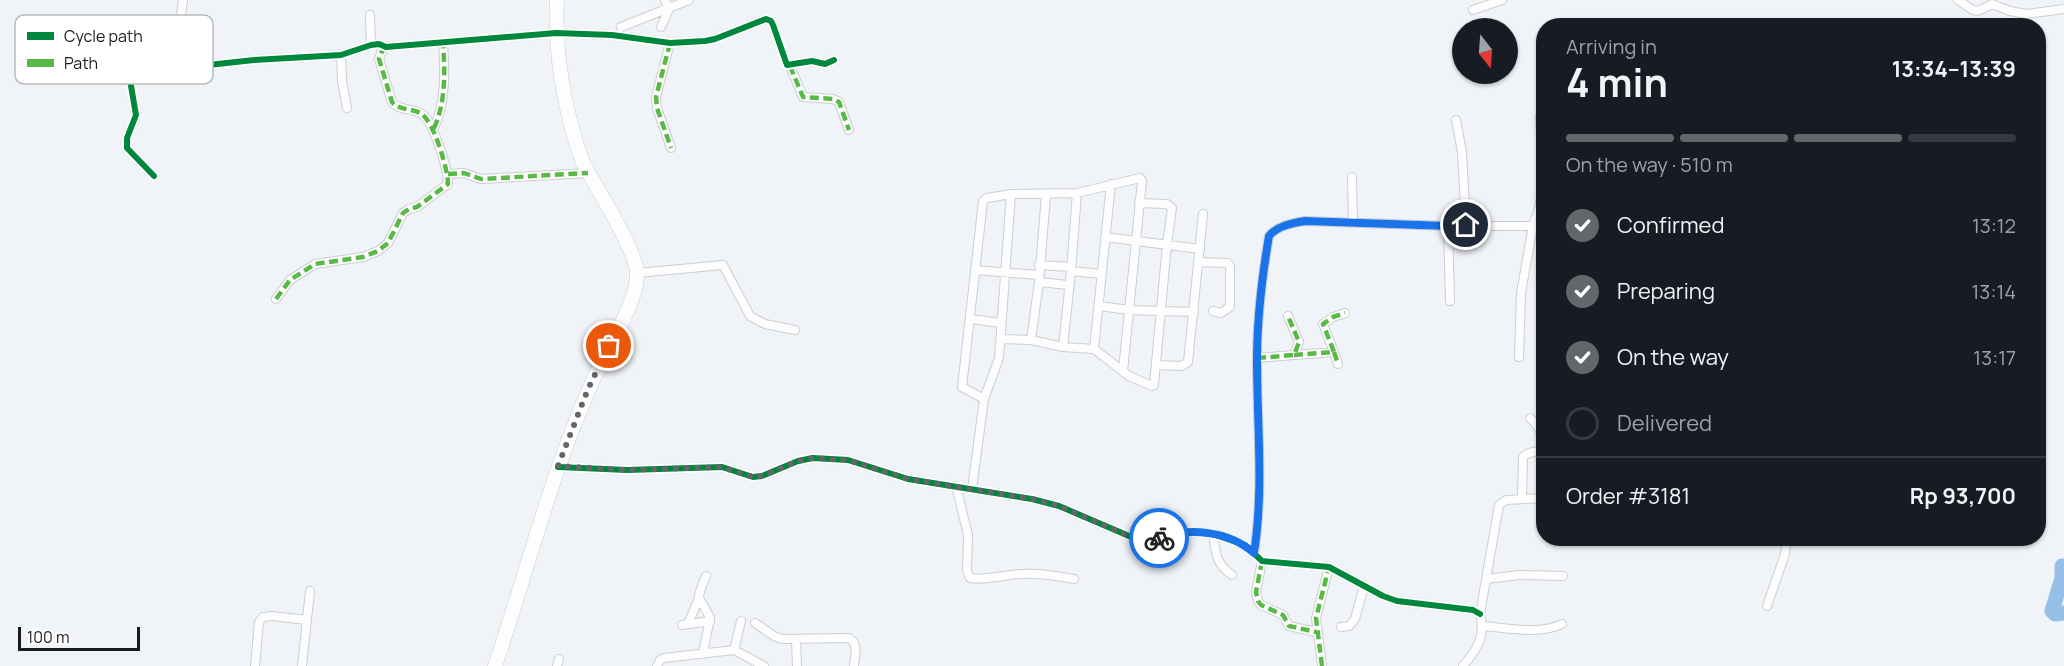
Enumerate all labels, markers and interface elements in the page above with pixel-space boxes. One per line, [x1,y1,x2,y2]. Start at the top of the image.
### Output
legend [15,15,213,84]
north arrow [1452,18,1518,84]
map controls [1452,18,1518,84]
text: Cycle path [64,25,143,47]
text: Arriving in [1566,33,1657,60]
text: Path [64,52,98,74]
text: 13:34–13:39 [1892,54,2016,84]
text: 4 min [1566,55,1668,109]
text: On the way · 510 m [1566,151,1733,178]
pin [1440,199,1491,250]
icon: home [1449,208,1482,241]
icon: check [1566,209,1599,242]
text: Confirmed [1617,210,1725,240]
text: 13:12 [1972,212,2016,239]
icon: check [1566,275,1599,308]
text: Preparing [1617,276,1715,306]
text: 13:14 [1972,278,2016,305]
pin [583,320,634,371]
icon: bag [592,329,625,362]
icon: check [1566,341,1599,374]
text: On the way [1617,342,1729,372]
text: 13:17 [1973,344,2016,371]
text: Delivered [1617,408,1712,438]
text: Order #3181 [1566,481,1690,511]
text: Rp 93,700 [1910,481,2016,511]
courier [1129,508,1189,568]
icon: bike [1143,522,1176,555]
scale bar [18,624,140,652]
text: 100 m [27,626,70,648]

